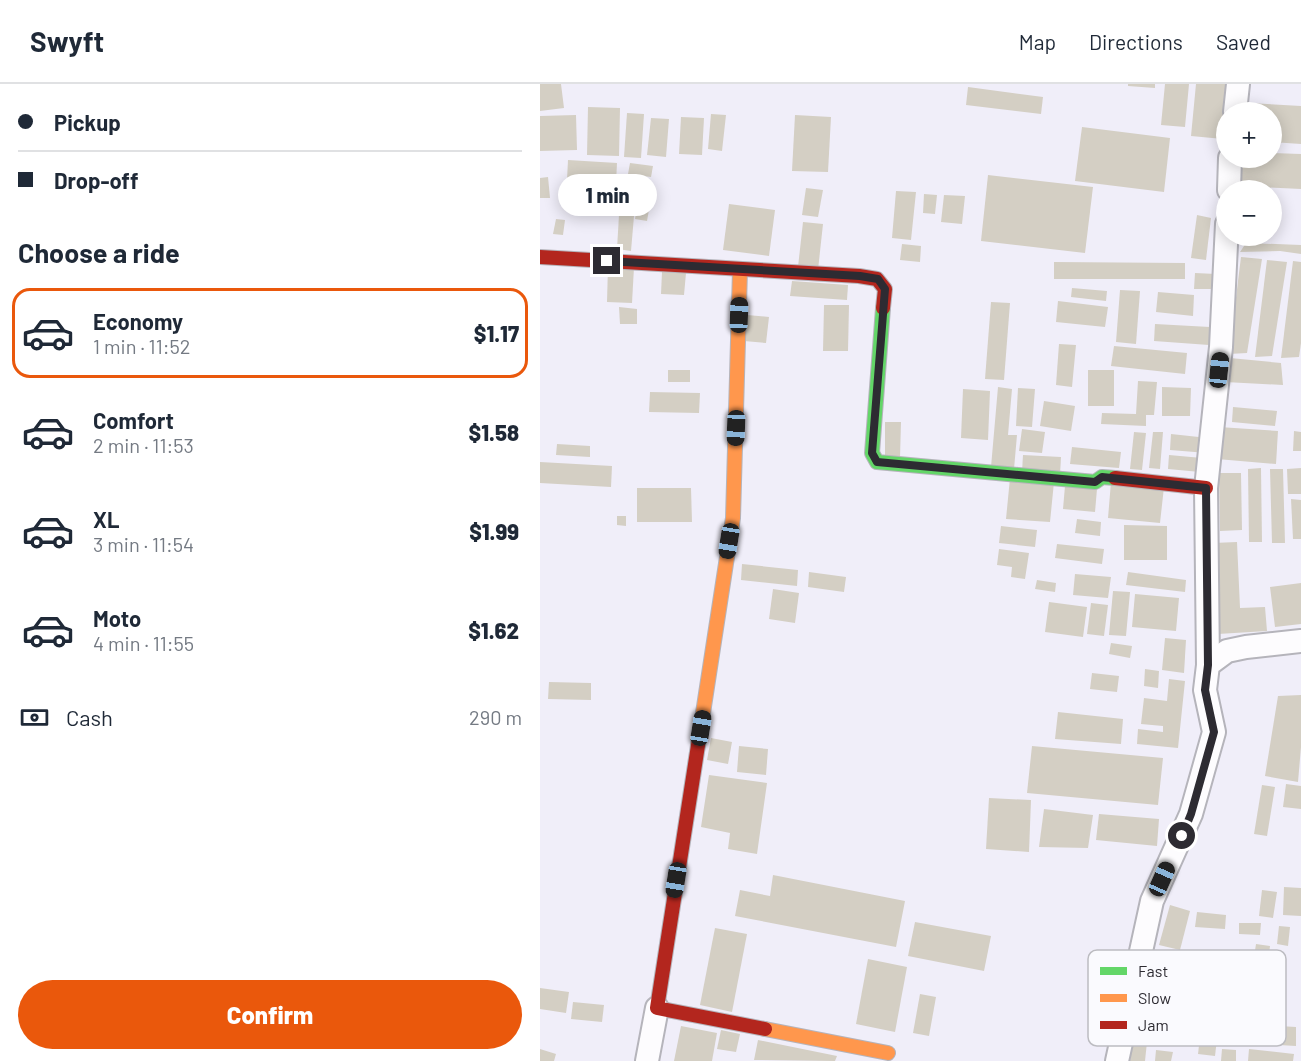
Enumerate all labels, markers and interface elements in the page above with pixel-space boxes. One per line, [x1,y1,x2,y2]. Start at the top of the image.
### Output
text: Swyft [30,24,104,58]
text: Map [1019,29,1056,54]
text: Directions [1089,29,1183,54]
text: Saved [1216,29,1271,54]
map controls [1216,102,1282,246]
button: + [1216,102,1282,168]
text: Pickup [54,109,121,135]
text: Drop-off [54,167,138,193]
callout: 1 min [557,174,656,216]
button: − [1216,180,1282,246]
text: 1 min [586,183,629,207]
text: Choose a ride [18,236,180,268]
route end [593,247,620,274]
car [729,297,749,333]
icon: car [21,306,75,360]
text: Economy [93,308,183,334]
text: $1.17 [474,320,519,346]
text: 1 min · 11:52 [93,334,190,358]
car [1208,351,1230,389]
icon: car [21,405,75,459]
text: Comfort [93,407,174,433]
car [726,410,746,446]
text: $1.58 [469,419,519,445]
text: 2 min · 11:53 [93,433,194,457]
icon: car [21,504,75,558]
text: XL [93,506,119,532]
text: $1.99 [469,518,519,544]
car [717,522,741,560]
text: 3 min · 11:54 [93,532,194,556]
icon: car [21,603,75,657]
text: Moto [93,605,141,631]
text: $1.62 [468,617,519,643]
text: 4 min · 11:55 [93,631,194,655]
icon: cash [18,701,51,734]
text: Cash [66,704,113,730]
text: 290 m [469,705,522,729]
car [689,709,713,747]
route start [1168,822,1195,849]
car [1146,859,1178,899]
car [664,861,688,899]
legend [1088,950,1286,1046]
text: Fast [1138,961,1168,980]
button: Confirm [18,980,522,1049]
text: Slow [1138,988,1171,1007]
text: Jam [1138,1015,1169,1034]

